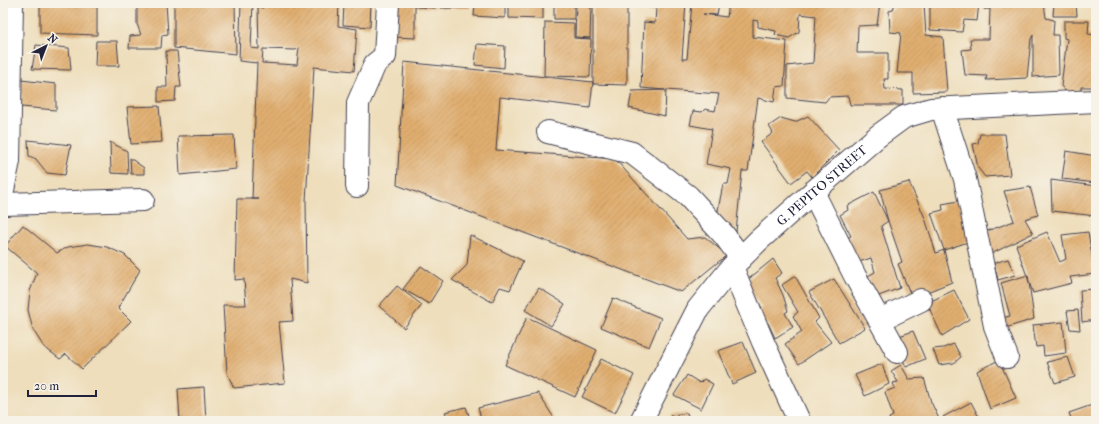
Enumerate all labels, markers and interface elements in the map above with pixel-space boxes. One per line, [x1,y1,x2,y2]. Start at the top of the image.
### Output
north arrow [26,26,66,66]
text: N [45,31,60,47]
street label: G. PEPITO STREET [774,142,870,229]
scale bar [28,372,96,398]
text: 20 m [34,379,59,393]

